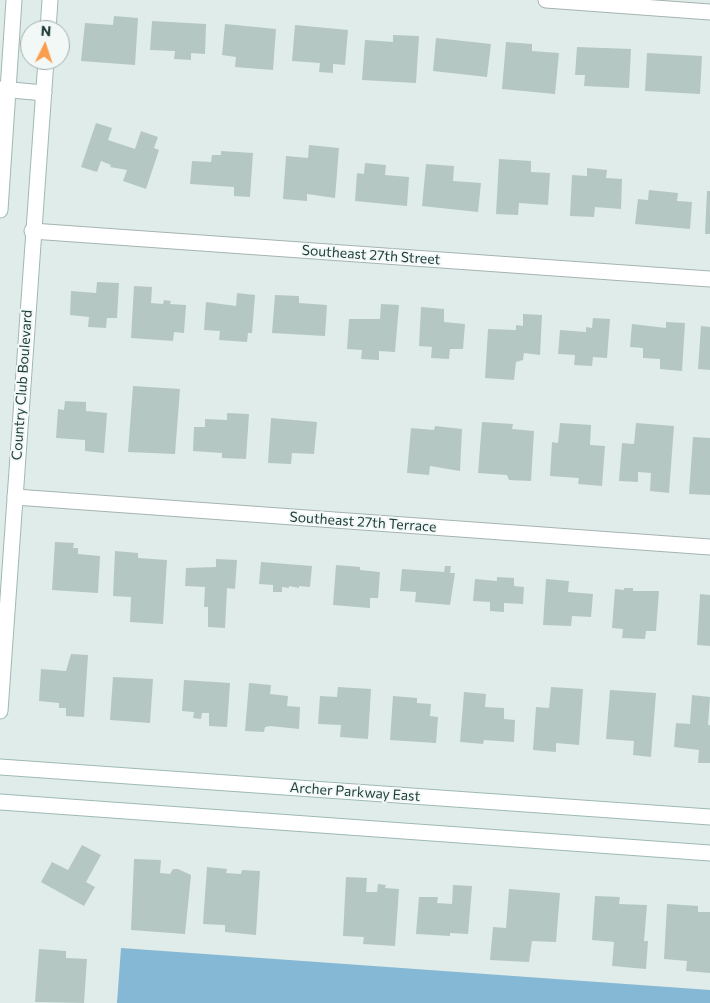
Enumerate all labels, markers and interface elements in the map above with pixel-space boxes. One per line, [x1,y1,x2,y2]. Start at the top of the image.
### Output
north arrow [20,20,70,70]
text: N [40,22,52,39]
street label: Southeast 27th Street [301,242,441,268]
street label: Country Club Boulevard [8,309,36,461]
street label: Southeast 27th Terrace [289,508,437,536]
street label: Archer Parkway East [289,779,421,805]

